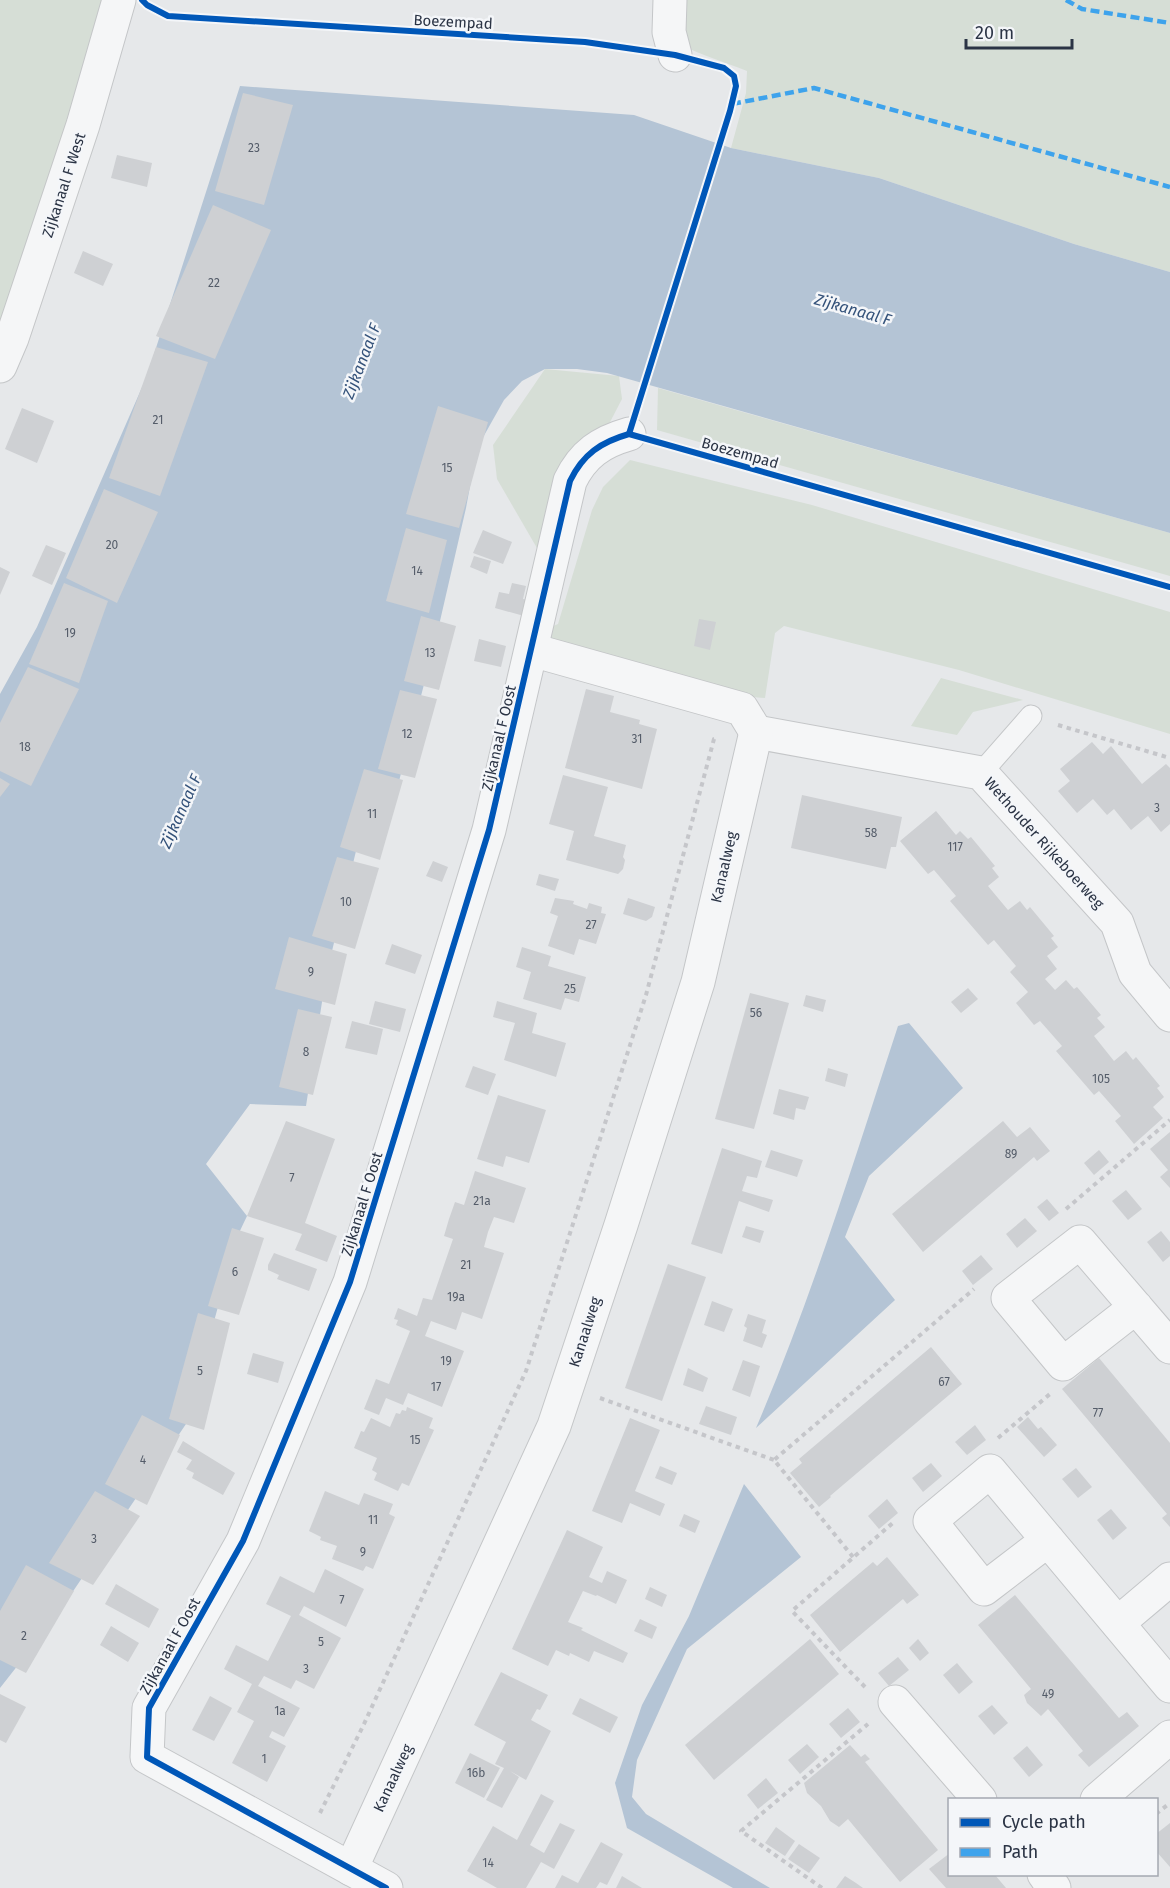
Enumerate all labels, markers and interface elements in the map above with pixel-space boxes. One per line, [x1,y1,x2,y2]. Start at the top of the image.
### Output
street label: Boezempad [413,11,493,33]
scale bar [966,12,1072,50]
text: 20 m [975,22,1014,44]
street label: Zijkanaal F West [39,130,90,240]
house number: 23 [248,141,260,155]
house number: 22 [208,276,220,290]
water label: Zijkanaal F [811,289,895,330]
water label: Zijkanaal F [338,320,385,402]
house number: 21 [153,413,163,427]
street label: Boezempad [699,433,781,473]
house number: 15 [441,461,453,475]
house number: 20 [106,538,119,552]
house number: 14 [411,564,423,578]
house number: 19 [64,626,76,640]
house number: 13 [424,646,436,660]
street label: Zijkanaal F Oost [478,683,520,793]
house number: 12 [401,727,413,741]
house number: 31 [632,732,642,746]
house number: 18 [19,740,31,754]
water label: Zijkanaal F [155,770,206,852]
street label: Wethouder Rijkeboerweg [980,774,1108,913]
house number: 3 [1154,801,1160,815]
house number: 11 [367,807,377,821]
house number: 58 [865,826,878,840]
street label: Kanaalweg [707,829,741,905]
house number: 117 [947,840,963,854]
house number: 10 [340,895,352,909]
house number: 27 [585,918,597,932]
house number: 9 [308,965,314,979]
house number: 25 [564,982,576,996]
house number: 56 [750,1006,762,1020]
house number: 8 [303,1045,310,1059]
house number: 105 [1092,1072,1110,1086]
house number: 89 [1005,1147,1017,1161]
street label: Zijkanaal F Oost [338,1149,387,1258]
house number: 7 [289,1171,295,1185]
house number: 21a [473,1194,491,1208]
house number: 21 [461,1258,471,1272]
house number: 6 [232,1265,238,1279]
house number: 19a [447,1290,465,1304]
street label: Kanaalweg [565,1294,605,1369]
house number: 19 [440,1354,452,1368]
house number: 5 [197,1364,203,1378]
house number: 67 [938,1375,950,1389]
house number: 17 [431,1380,441,1394]
house number: 77 [1093,1406,1103,1420]
house number: 15 [409,1433,421,1447]
house number: 4 [140,1453,147,1467]
house number: 11 [368,1513,378,1527]
house number: 3 [91,1532,97,1546]
house number: 9 [360,1545,366,1559]
house number: 7 [339,1593,345,1607]
street label: Zijkanaal F Oost [136,1594,204,1698]
house number: 2 [21,1629,27,1643]
house number: 5 [318,1635,324,1649]
house number: 3 [303,1662,309,1676]
house number: 49 [1042,1687,1054,1701]
house number: 1a [274,1704,286,1718]
street label: Kanaalweg [369,1741,417,1815]
house number: 1 [261,1752,267,1766]
house number: 16b [467,1766,485,1780]
legend [948,1798,1158,1876]
text: Cycle path [1002,1811,1086,1833]
text: Path [1002,1841,1038,1863]
house number: 14 [482,1856,494,1870]

